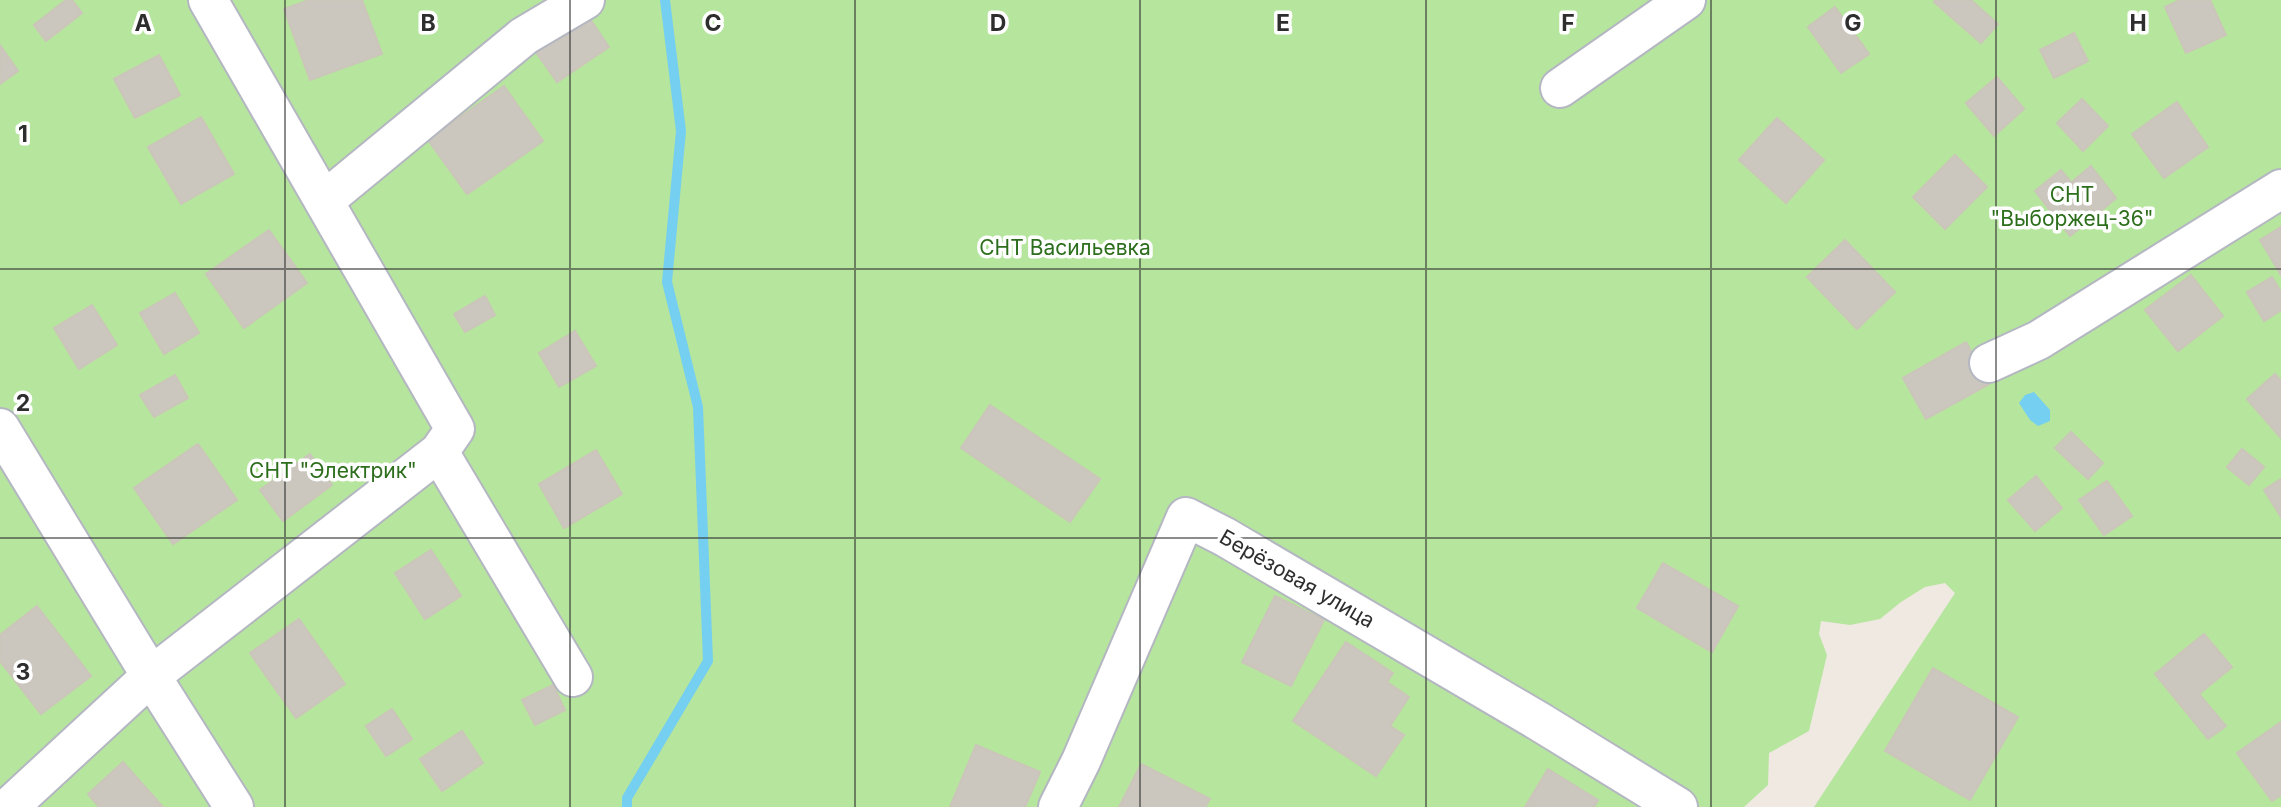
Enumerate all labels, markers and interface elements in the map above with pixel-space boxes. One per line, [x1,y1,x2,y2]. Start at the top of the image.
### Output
text: A [134,9,152,37]
text: B [420,9,436,37]
text: C [704,9,722,37]
text: D [990,9,1006,37]
text: E [1276,9,1290,37]
text: F [1561,9,1575,37]
text: G [1844,9,1862,37]
text: H [2129,9,2147,37]
text: 1 [18,120,28,148]
park label: СНТ "Выборжец-36" [1991,182,2153,231]
park label: СНТ Васильевка [979,235,1151,260]
text: 2 [16,389,30,417]
park label: СНТ "Электрик" [249,458,417,483]
street label: Берёзовая улица [1215,524,1379,633]
text: 3 [16,658,30,686]

